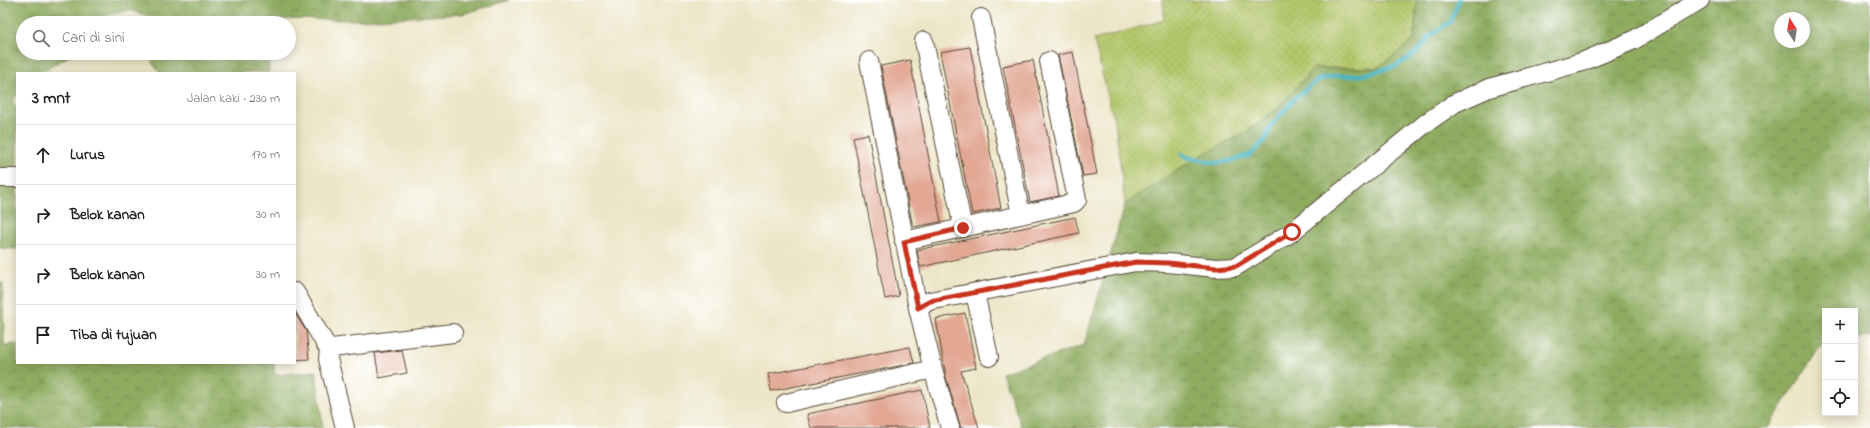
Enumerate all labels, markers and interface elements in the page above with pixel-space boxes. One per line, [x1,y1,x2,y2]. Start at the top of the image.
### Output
north arrow [1774,12,1810,48]
search box [16,16,296,60]
icon: search [30,27,52,49]
text: Cari di sini [62,27,125,49]
text: 3 mnt [32,86,71,111]
text: Jalan kaki · 230 m [187,89,280,108]
icon: ahead [32,144,54,166]
text: Lurus [70,144,105,166]
text: 170 m [252,145,280,164]
icon: right [32,204,54,226]
text: Belok kanan [70,204,145,226]
text: 30 m [256,205,280,224]
route end [954,219,972,237]
route start [1283,223,1301,241]
icon: right [32,264,54,286]
text: Belok kanan [70,264,145,286]
text: 30 m [256,265,280,284]
map controls [1822,308,1858,416]
button: + [1822,308,1858,344]
icon: arrive [32,324,54,346]
text: Tiba di tujuan [70,324,157,346]
button: − [1822,344,1858,380]
button: locate [1822,380,1858,416]

